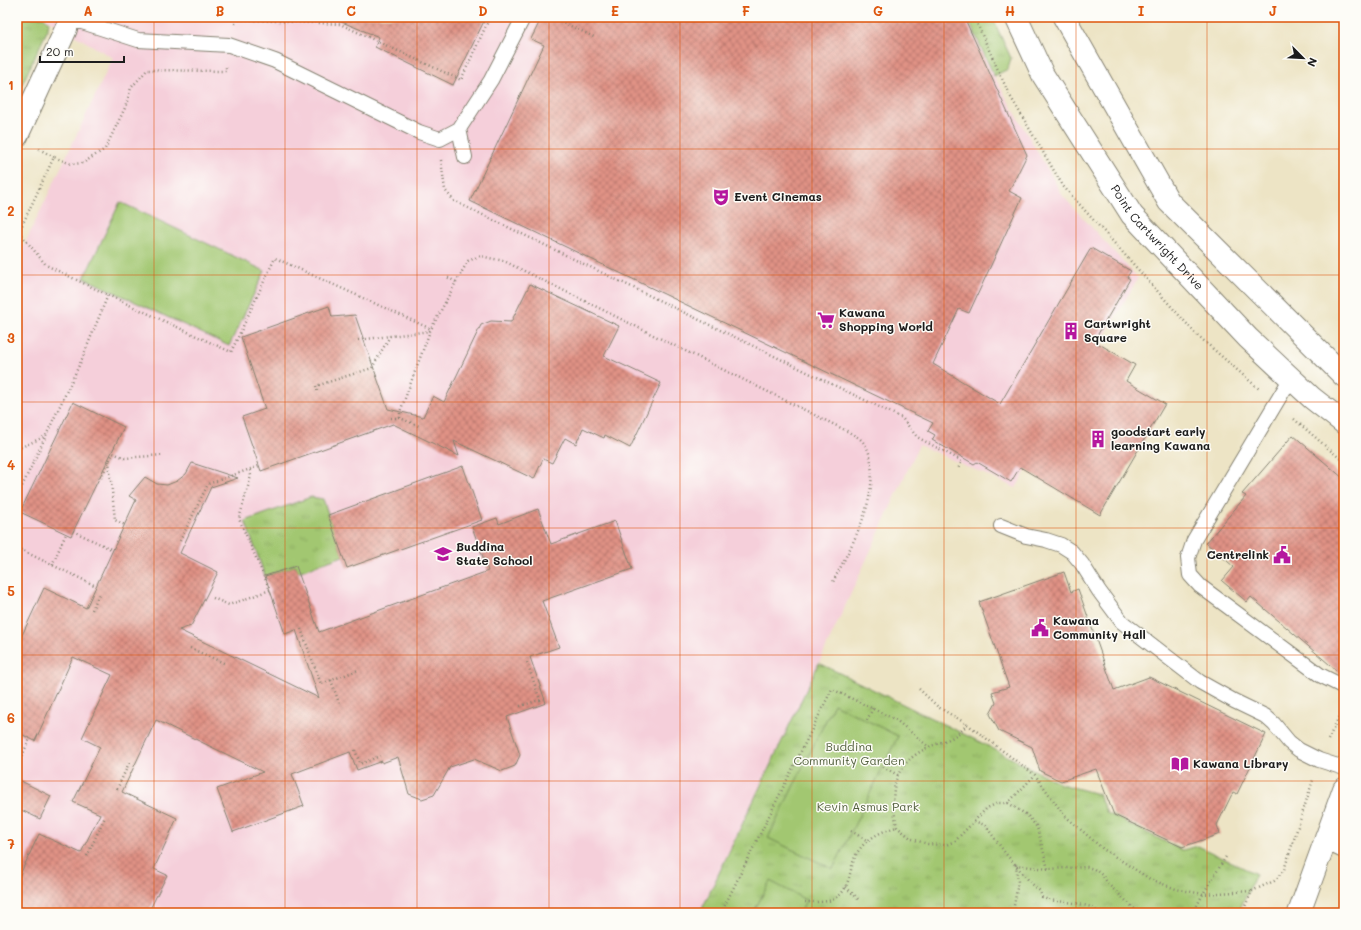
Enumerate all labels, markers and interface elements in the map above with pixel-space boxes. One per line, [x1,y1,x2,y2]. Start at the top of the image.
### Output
text: A [83,2,93,19]
text: B [216,2,225,19]
text: C [346,2,356,19]
text: D [478,2,488,19]
text: E [611,2,619,19]
text: F [742,2,750,19]
text: G [873,2,883,19]
text: H [1005,2,1015,19]
text: I [1138,2,1145,19]
text: J [1269,2,1277,19]
scale bar [40,38,124,64]
north arrow [1283,38,1323,78]
text: 20 m [46,43,74,59]
text: N [1304,55,1321,69]
text: 1 [8,76,14,93]
street label: Point Cartwright Drive [1108,181,1208,293]
theatre icon: Event Cinemas [711,187,731,207]
place label: Event Cinemas [734,188,822,204]
text: 2 [7,202,15,219]
place label: Kawana Shopping World [839,304,933,334]
supermarket icon: Kawana Shopping World [816,310,836,330]
place label: Cartwright Square [1084,315,1151,345]
building icon: Cartwright Square [1061,321,1081,341]
text: 3 [7,329,15,346]
place label: goodstart early learning Kawana [1111,423,1210,453]
building icon: goodstart early learning Kawana [1088,429,1108,449]
text: 4 [7,456,15,473]
place label: Buddina State School [456,538,532,568]
school or university icon: Buddina State School [433,544,453,564]
public building icon: Centrelink [1272,545,1292,565]
place label: Centrelink [1207,546,1269,562]
text: 5 [7,582,15,599]
place label: Kawana Community Hall [1053,612,1146,642]
public building icon: Kawana Community Hall [1030,618,1050,638]
text: 6 [7,709,15,726]
park label: Buddina Community Garden [793,738,905,768]
library icon: Kawana Library [1170,754,1190,774]
place label: Kawana Library [1193,755,1289,771]
park label: Kevin Asmus Park [817,798,919,814]
text: 7 [7,835,15,852]

